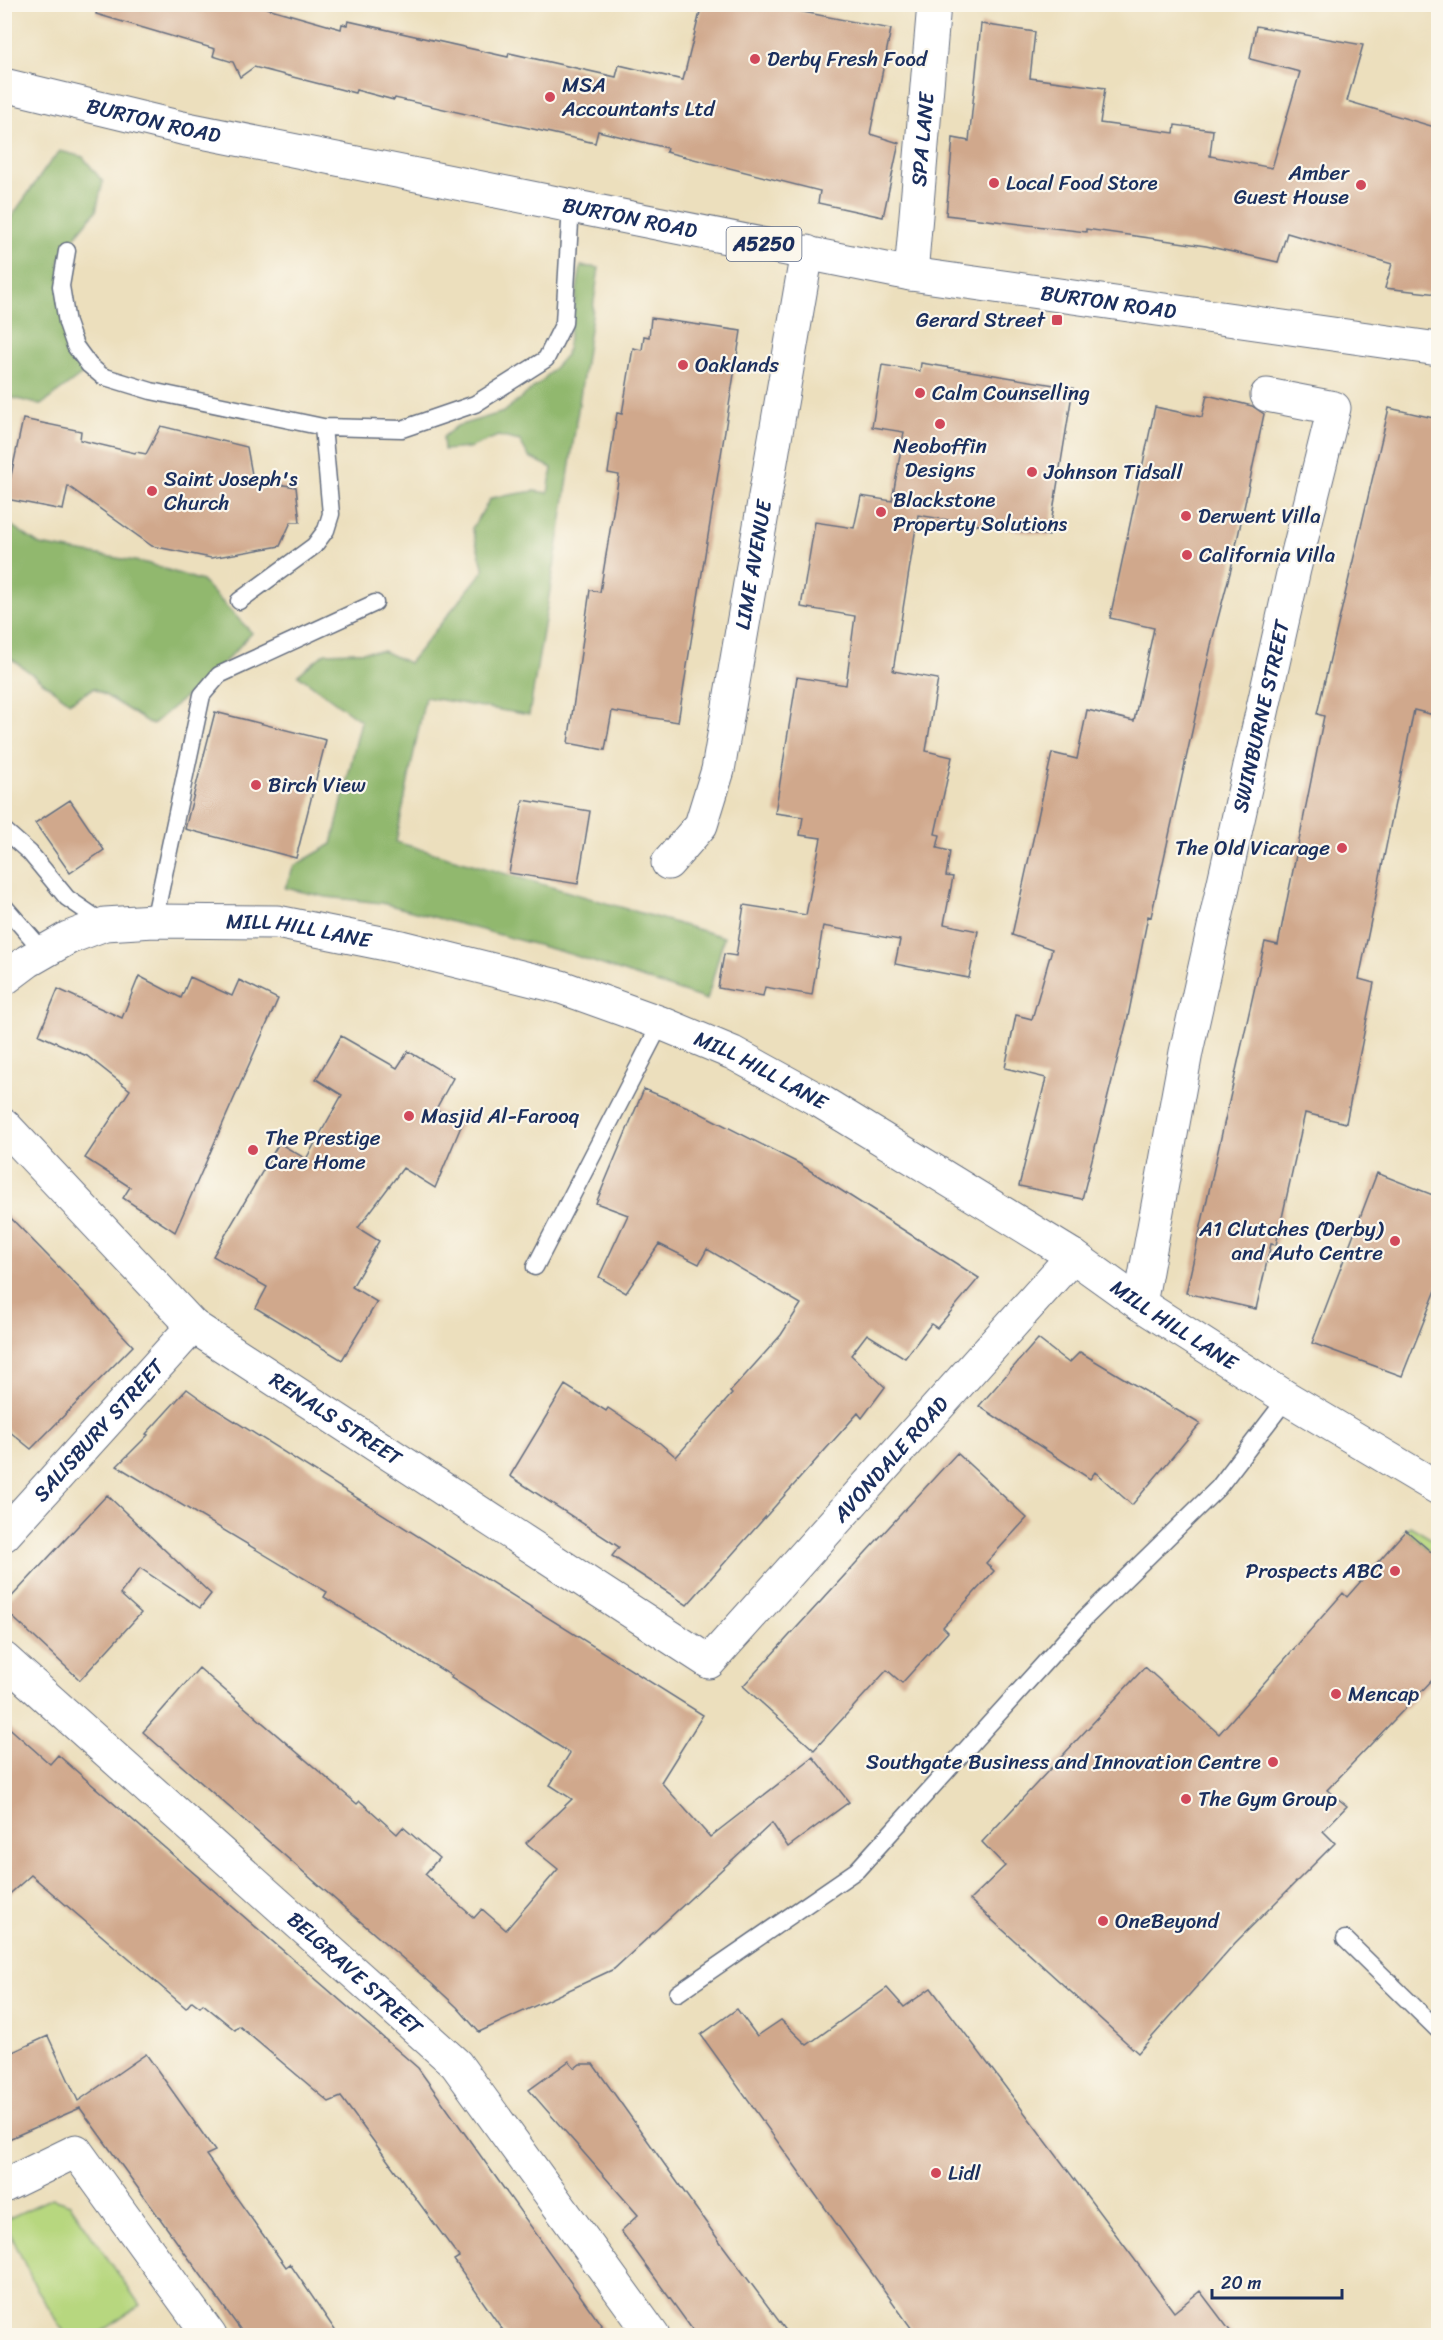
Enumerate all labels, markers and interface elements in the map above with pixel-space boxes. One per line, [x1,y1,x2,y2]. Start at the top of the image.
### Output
place label: Derby Fresh Food [767,40,929,78]
marker: Derby Fresh Food [748,52,762,66]
place label: MSA Accountants Ltd [561,66,717,128]
street label: BURTON ROAD [83,87,225,154]
marker: MSA Accountants Ltd [543,90,557,104]
street label: SPA LANE [900,90,946,188]
place label: Amber Guest House [1234,154,1350,216]
place label: Local Food Store [1006,164,1158,202]
marker: Local Food Store [987,176,1001,190]
marker: Amber Guest House [1354,178,1368,192]
street label: BURTON ROAD [559,186,701,250]
road number: A5250 [726,227,801,261]
street label: BURTON ROAD [1038,274,1179,331]
place label: Gerard Street [916,301,1047,339]
marker: Gerard Street [1050,313,1064,327]
place label: Oaklands [695,346,779,384]
marker: Oaklands [676,358,690,372]
place label: Calm Counselling [932,374,1090,412]
marker: Calm Counselling [913,386,927,400]
marker: Neoboffin Designs [933,417,947,431]
place label: Neoboffin Designs [893,427,987,489]
place label: Johnson Tidsall [1043,453,1184,491]
place label: Saint Joseph's Church [164,460,298,522]
marker: Johnson Tidsall [1025,465,1039,479]
place label: Blackstone Property Solutions [893,481,1068,543]
marker: Saint Joseph's Church [145,484,159,498]
street label: LIME AVENUE [723,496,783,633]
place label: Derwent Villa [1198,497,1321,535]
marker: Blackstone Property Solutions [874,505,888,519]
marker: Derwent Villa [1179,509,1193,523]
place label: California Villa [1199,536,1336,574]
marker: California Villa [1180,548,1194,562]
street label: SWINBURNE STREET [1221,615,1301,816]
place label: Birch View [268,766,366,804]
marker: Birch View [249,778,263,792]
place label: The Old Vicarage [1175,829,1330,867]
marker: The Old Vicarage [1335,841,1349,855]
street label: MILL HILL LANE [226,903,376,960]
street label: MILL HILL LANE [688,1020,836,1121]
place label: Masjid Al-Farooq [421,1097,580,1135]
marker: Masjid Al-Farooq [402,1109,416,1123]
place label: The Prestige Care Home [265,1119,381,1181]
marker: The Prestige Care Home [246,1143,260,1157]
place label: A1 Clutches (Derby) and Auto Centre [1198,1210,1385,1272]
marker: A1 Clutches (Derby) and Auto Centre [1388,1234,1402,1248]
street label: MILL HILL LANE [1102,1269,1247,1382]
street label: SALISBURY STREET [23,1349,175,1511]
street label: RENALS STREET [261,1361,411,1477]
street label: AVONDALE ROAD [822,1387,959,1532]
place label: Prospects ABC [1246,1552,1383,1590]
marker: Prospects ABC [1388,1564,1402,1578]
place label: Mencap [1348,1675,1419,1713]
marker: Mencap [1329,1687,1343,1701]
place label: Southgate Business and Innovation Centre [866,1743,1261,1781]
marker: Southgate Business and Innovation Centre [1266,1755,1280,1769]
place label: The Gym Group [1198,1780,1337,1818]
marker: The Gym Group [1179,1792,1193,1806]
street label: BELGRAVE STREET [278,1902,433,2046]
place label: OneBeyond [1115,1902,1220,1940]
marker: OneBeyond [1096,1914,1110,1928]
place label: Lidl [948,2154,982,2192]
marker: Lidl [929,2166,943,2180]
scale bar [1212,2262,1342,2300]
text: 20 m [1221,2267,1261,2299]

